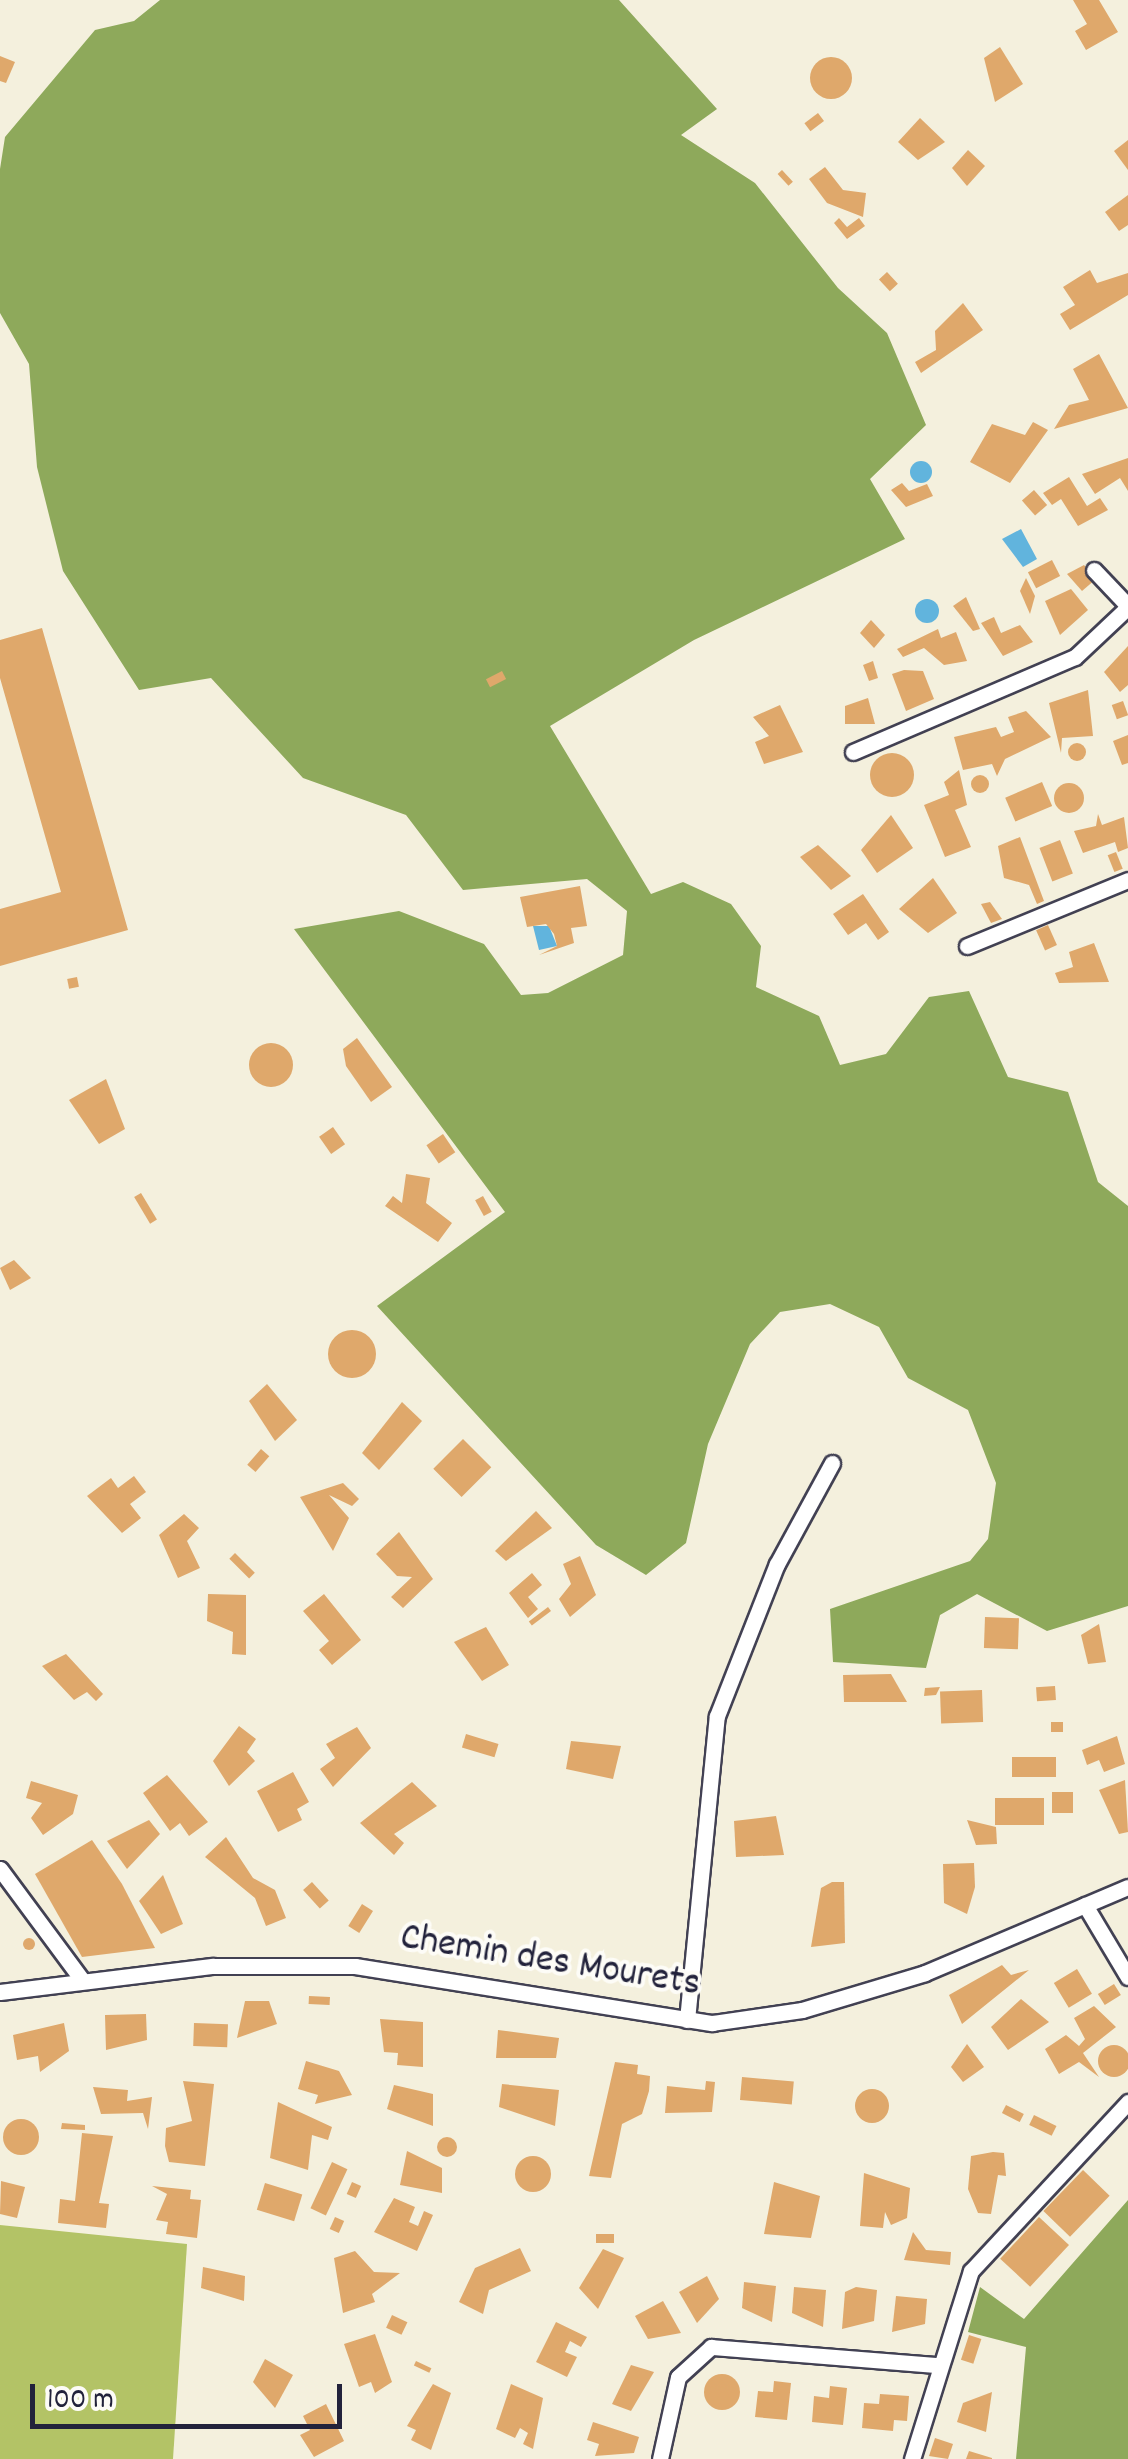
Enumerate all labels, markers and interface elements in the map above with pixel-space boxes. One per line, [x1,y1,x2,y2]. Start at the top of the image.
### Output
street label: Chemin des Mourets [397,1916,703,2010]
scale bar [35,2364,348,2426]
text: 100 m [47,2380,114,2423]

